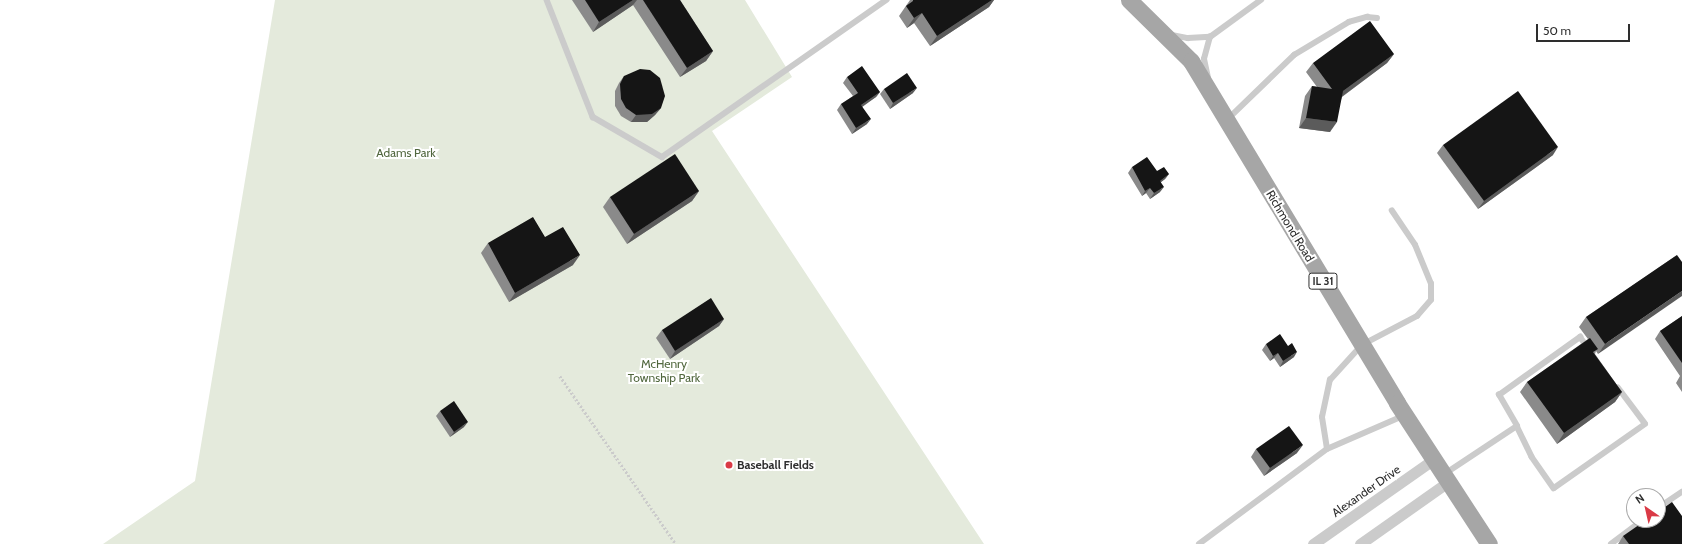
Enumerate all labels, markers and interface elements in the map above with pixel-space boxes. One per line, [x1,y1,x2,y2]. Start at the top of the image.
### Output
scale bar [1538,16,1632,42]
text: 50 m [1543,23,1571,38]
park label: Adams Park [376,146,436,160]
street label: Richmond Road [1263,188,1317,264]
road number: IL 31 [1308,272,1338,290]
park label: McHenry Township Park [628,357,700,385]
place label: Baseball Fields [737,458,814,472]
marker: Baseball Fields [724,460,734,470]
street label: Alexander Drive [1329,462,1403,520]
north arrow [1626,488,1666,528]
text: N [1633,491,1647,507]

